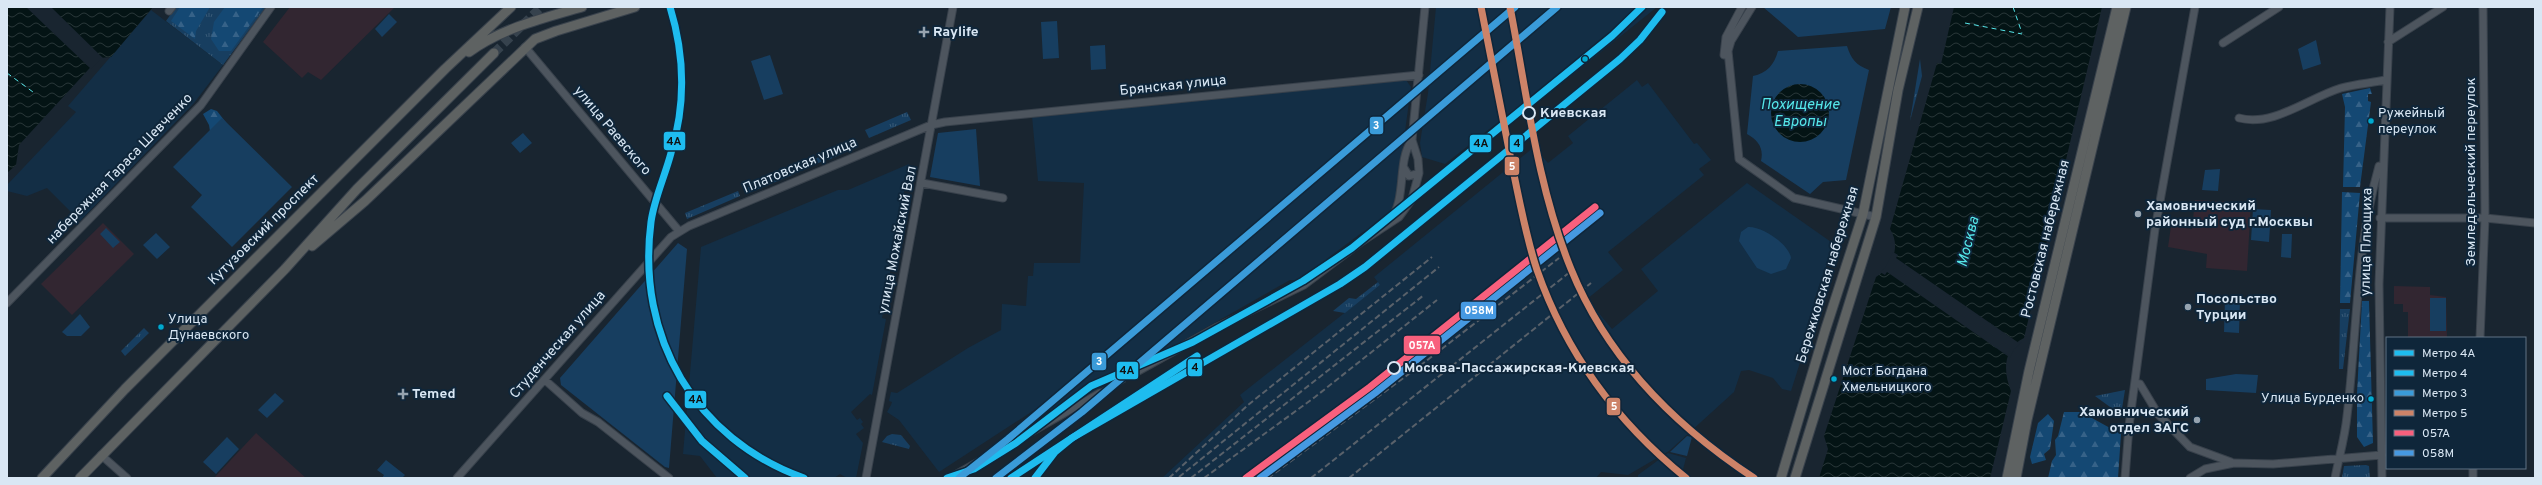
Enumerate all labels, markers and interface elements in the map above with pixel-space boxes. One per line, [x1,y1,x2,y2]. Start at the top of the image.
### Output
place label: Raylife [933,24,979,41]
marker: Raylife [918,26,930,38]
unlabelled marker [1580,54,1590,64]
street label: Брянская улица [1119,72,1227,100]
street label: Земледельческий переулок [2463,78,2480,266]
street label: улица Раевского [570,83,655,179]
street label: набережная Тараса Шевченко [43,90,197,248]
water label: Похищение Европы [1761,96,1840,132]
place label: Киевская [1540,105,1606,122]
marker: Киевская [1522,106,1536,120]
place label: Ружейный переулок [2378,106,2445,138]
line badge: 3 [1369,116,1384,135]
marker: Ружейный переулок [2366,116,2376,126]
text: 3 [1373,119,1379,133]
line badge: 4А [663,131,686,151]
street label: Платовская улица [741,134,859,198]
line badge: 4А [1469,134,1492,153]
line badge: 4 [1509,134,1524,153]
text: 4А [667,135,681,149]
text: 4А [1474,137,1488,151]
text: 4 [1513,137,1521,151]
line badge: 5 [1504,156,1520,176]
street label: Ростовская набережная [2018,158,2074,320]
text: 5 [1509,160,1516,174]
street label: улица Можайский Вал [875,164,921,316]
street label: Кутузовский проспект [205,171,323,289]
street label: Бережковская набережная [1793,185,1863,365]
street label: улица Плющиха [2358,188,2376,296]
place label: Хамовнический районный суд г.Москвы [2146,198,2313,231]
marker: Хамовнический районный суд г.Москвы [2133,209,2143,219]
water label: Москва [1954,215,1984,269]
street label: Студенческая улица [506,287,610,403]
place label: Посольство Турции [2196,291,2277,324]
line badge: 058М [1460,301,1497,320]
marker: Посольство Турции [2183,302,2193,312]
text: 058М [1464,304,1494,318]
place label: Улица Дунаевского [168,312,249,344]
marker: Улица Дунаевского [156,322,166,332]
line badge: 057А [1403,335,1441,355]
legend [2386,337,2526,469]
text: 057А [1409,339,1436,353]
text: Метро 4А [2422,346,2476,362]
line badge: 3 [1091,352,1107,371]
text: 3 [1096,355,1102,369]
line badge: 4 [1187,358,1203,377]
place label: Москва-Пассажирская-Киевская [1404,360,1635,377]
line badge: 4А [1116,361,1139,380]
text: 4 [1191,361,1199,375]
marker: Москва-Пассажирская-Киевская [1387,361,1401,375]
text: 4А [1120,364,1134,378]
place label: Мост Богдана Хмельницкого [1842,364,1932,396]
text: Метро 4 [2422,366,2468,382]
marker: Мост Богдана Хмельницкого [1829,374,1839,384]
place label: Temed [412,386,456,403]
text: Метро 3 [2422,386,2467,402]
marker: Temed [397,388,409,400]
line badge: 4А [684,390,707,409]
place label: Улица Бурденко [2261,391,2364,407]
text: 4А [689,393,703,407]
marker: Улица Бурденко [2366,394,2376,404]
line badge: 5 [1606,397,1621,416]
text: 5 [1611,400,1618,414]
place label: Хамовнический отдел ЗАГС [2079,404,2189,437]
text: Метро 5 [2422,406,2468,422]
marker: Хамовнический отдел ЗАГС [2192,415,2202,425]
text: 057А [2422,426,2450,442]
text: 058М [2422,446,2454,462]

